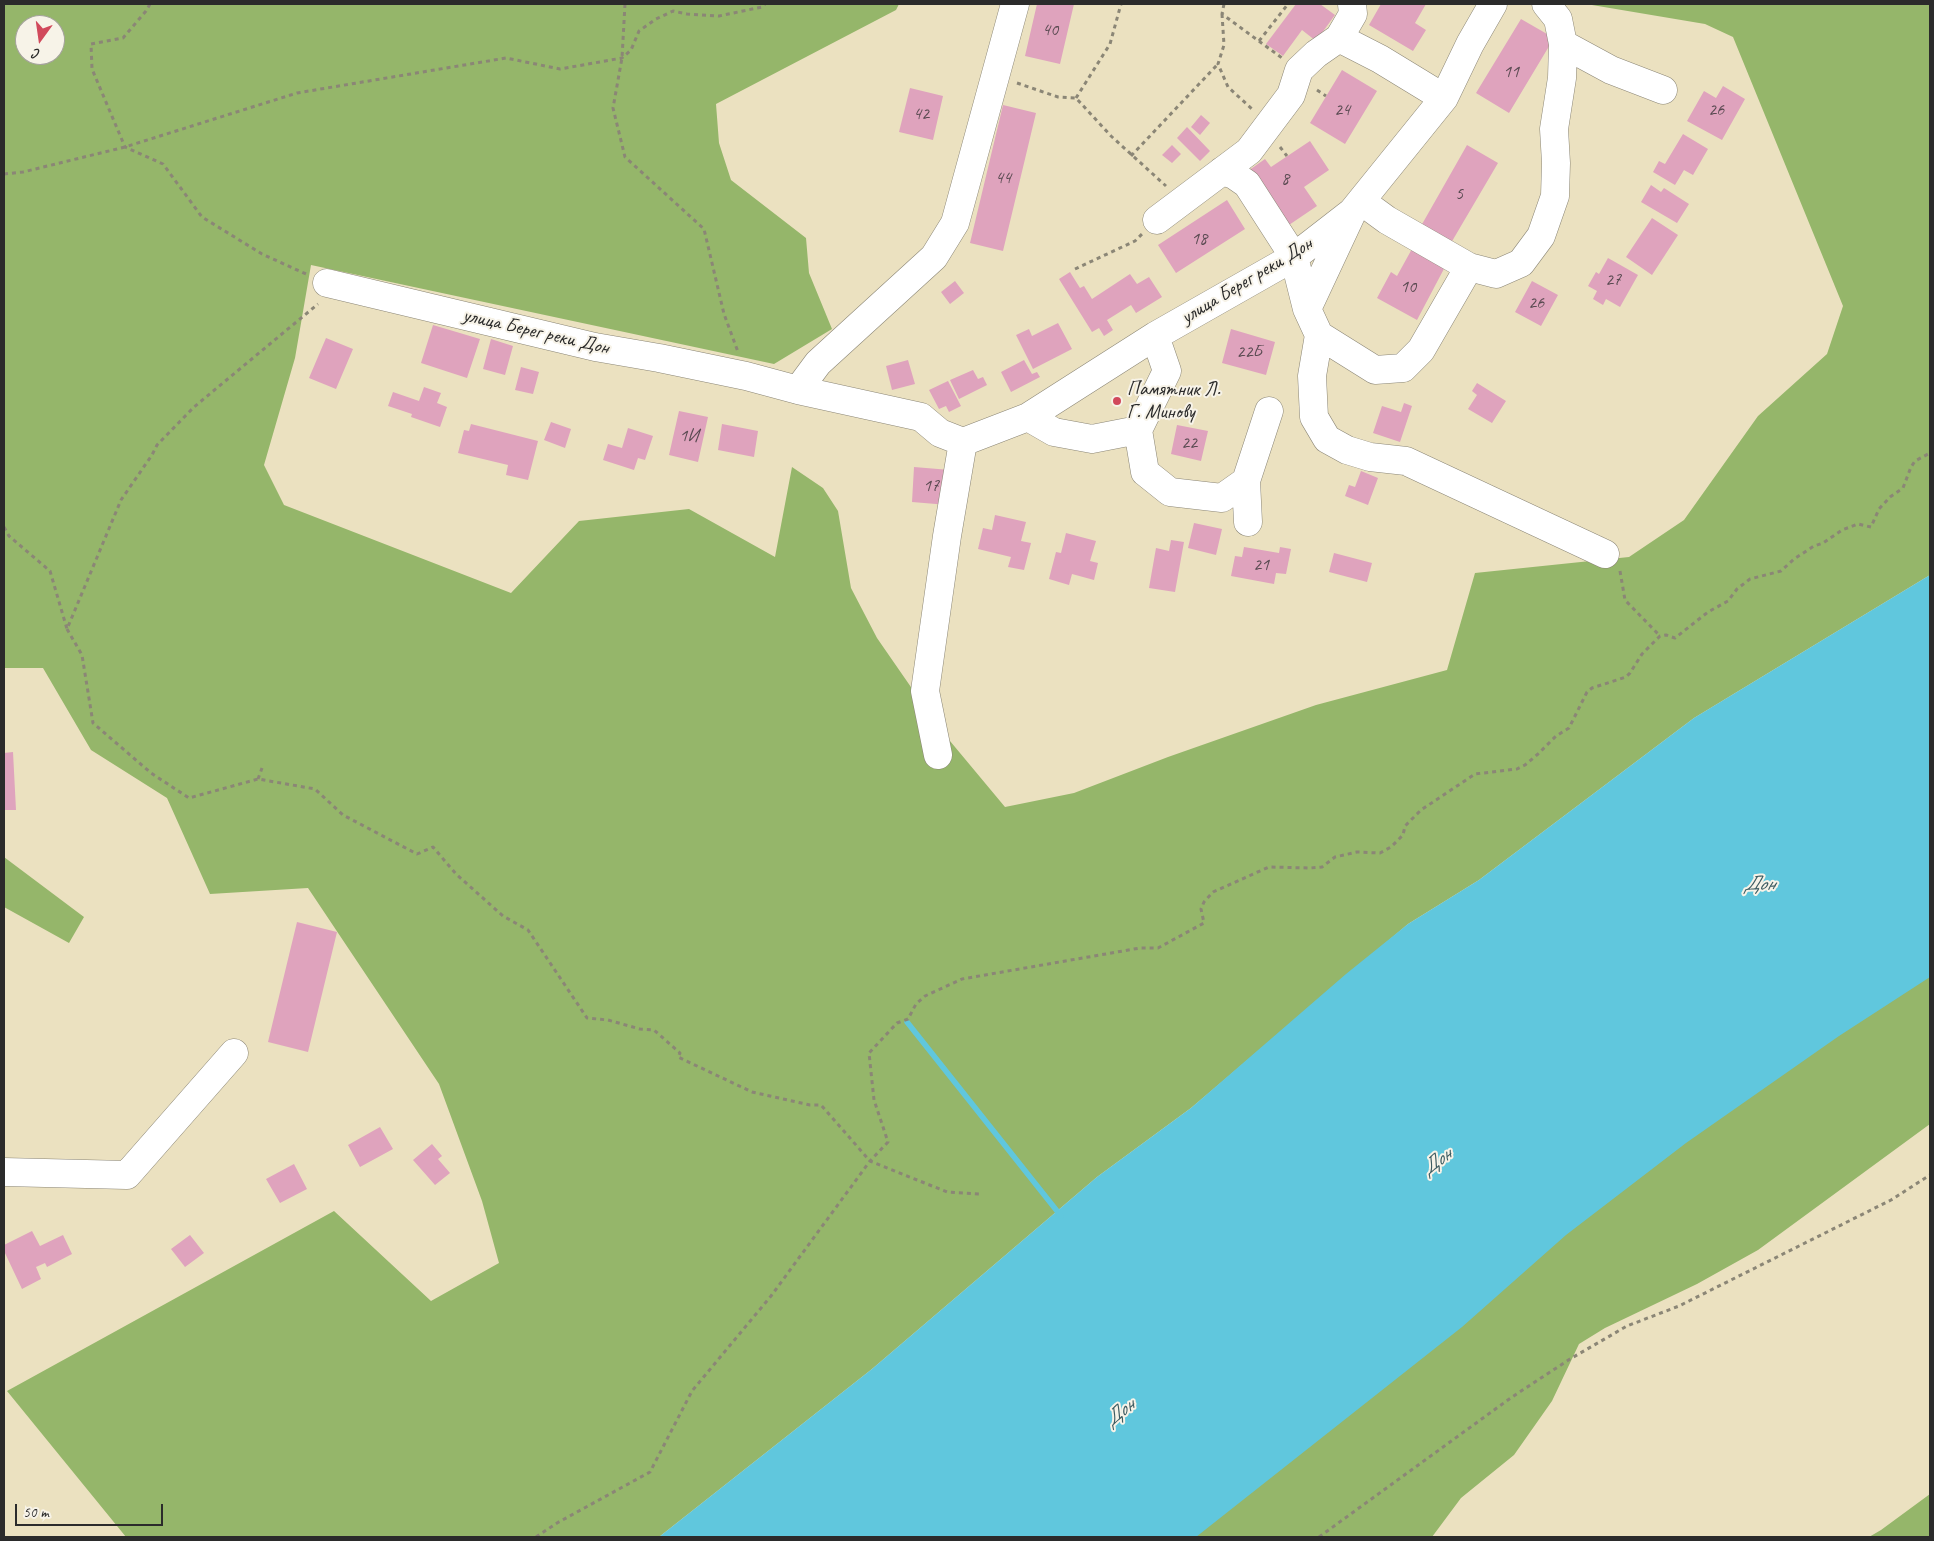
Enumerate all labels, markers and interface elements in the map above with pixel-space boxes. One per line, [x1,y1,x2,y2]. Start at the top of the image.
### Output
north arrow [15,15,65,65]
house number: 40 [1042,19,1058,41]
text: С [31,45,42,63]
house number: 11 [1503,61,1519,83]
house number: 24 [1334,99,1350,121]
house number: 26 [1708,99,1724,121]
house number: 42 [913,103,929,125]
house number: 44 [995,167,1011,189]
house number: 8 [1281,168,1289,190]
house number: 5 [1455,183,1463,205]
house number: 18 [1191,228,1207,250]
street label: улица Берег реки Дон [1177,232,1317,330]
house number: 27 [1605,269,1621,291]
house number: 10 [1400,276,1416,298]
house number: 26 [1528,292,1544,314]
street label: улица Берег реки Дон [461,304,611,360]
house number: 22Б [1236,341,1262,363]
place label: Памятник Л. Г. Минову [1127,378,1220,425]
marker: Памятник Л. Г. Минову [1111,395,1123,407]
house number: 1И [679,425,699,447]
house number: 22 [1181,432,1197,454]
house number: 17 [923,475,939,497]
house number: 21 [1253,554,1269,576]
water label: Дон [1743,871,1775,897]
water label: Дон [1417,1143,1457,1181]
water label: Дон [1100,1393,1140,1433]
scale bar [18,1494,165,1526]
text: 50 m [23,1503,49,1522]

